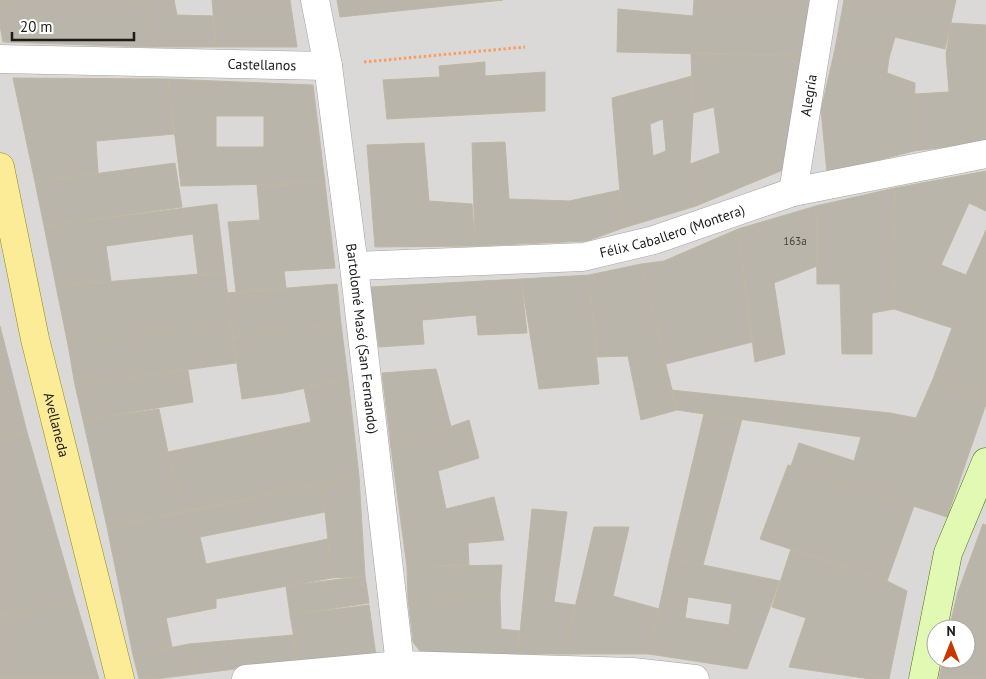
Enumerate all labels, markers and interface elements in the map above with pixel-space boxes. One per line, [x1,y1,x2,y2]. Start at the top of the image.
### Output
scale bar [12,10,135,42]
text: 20 m [20,17,53,36]
street label: Castellanos [227,55,297,74]
street label: Alegría [796,73,821,118]
street label: Félix Caballero (Montera) [598,200,747,262]
house number: 163a [783,234,807,248]
street label: Bartolomé Masó (San Fernando) [342,242,382,435]
street label: Avellaneda [40,391,73,459]
north arrow [926,619,976,669]
text: N [946,622,956,640]

